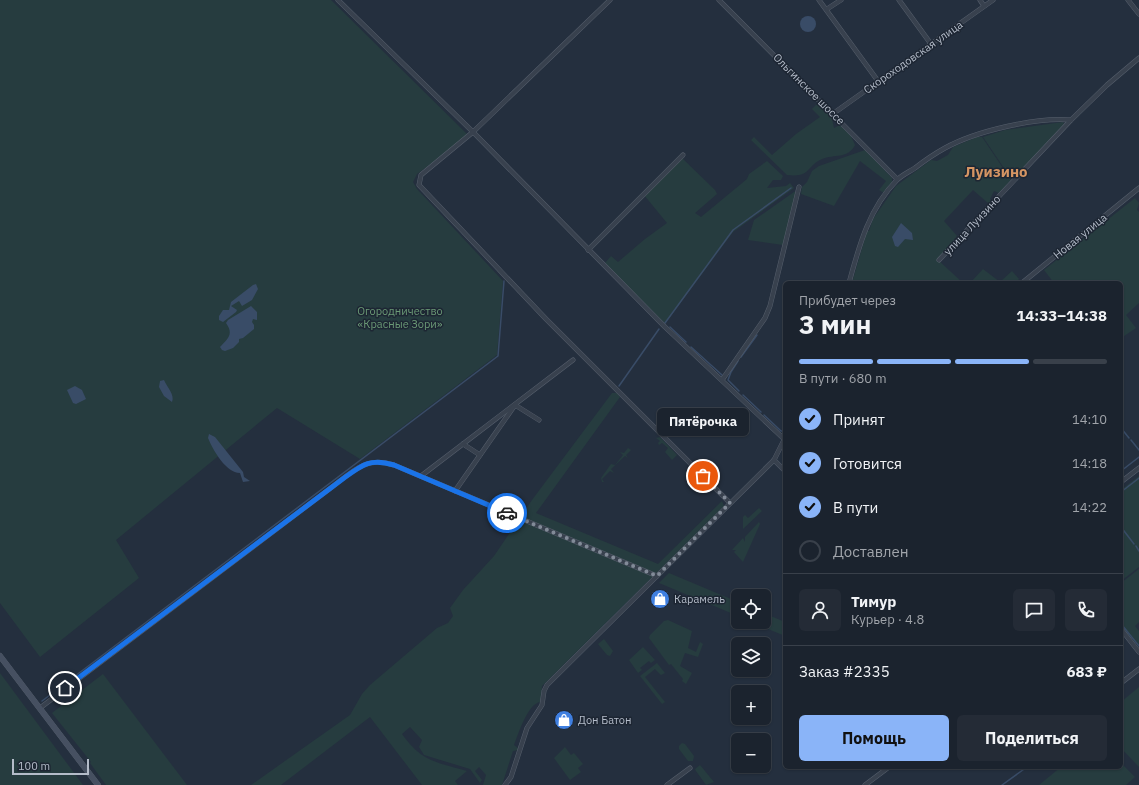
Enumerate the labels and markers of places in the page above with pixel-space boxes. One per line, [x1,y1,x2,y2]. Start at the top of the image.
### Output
callout: Пятёрочка [657,408,749,436]
pin [686,459,720,493]
shop icon: Карамель [649,588,671,610]
place label: Карамель [674,592,725,606]
pin [48,671,82,705]
shop icon: Дон Батон [553,709,575,731]
place label: Дон Батон [578,713,632,727]

